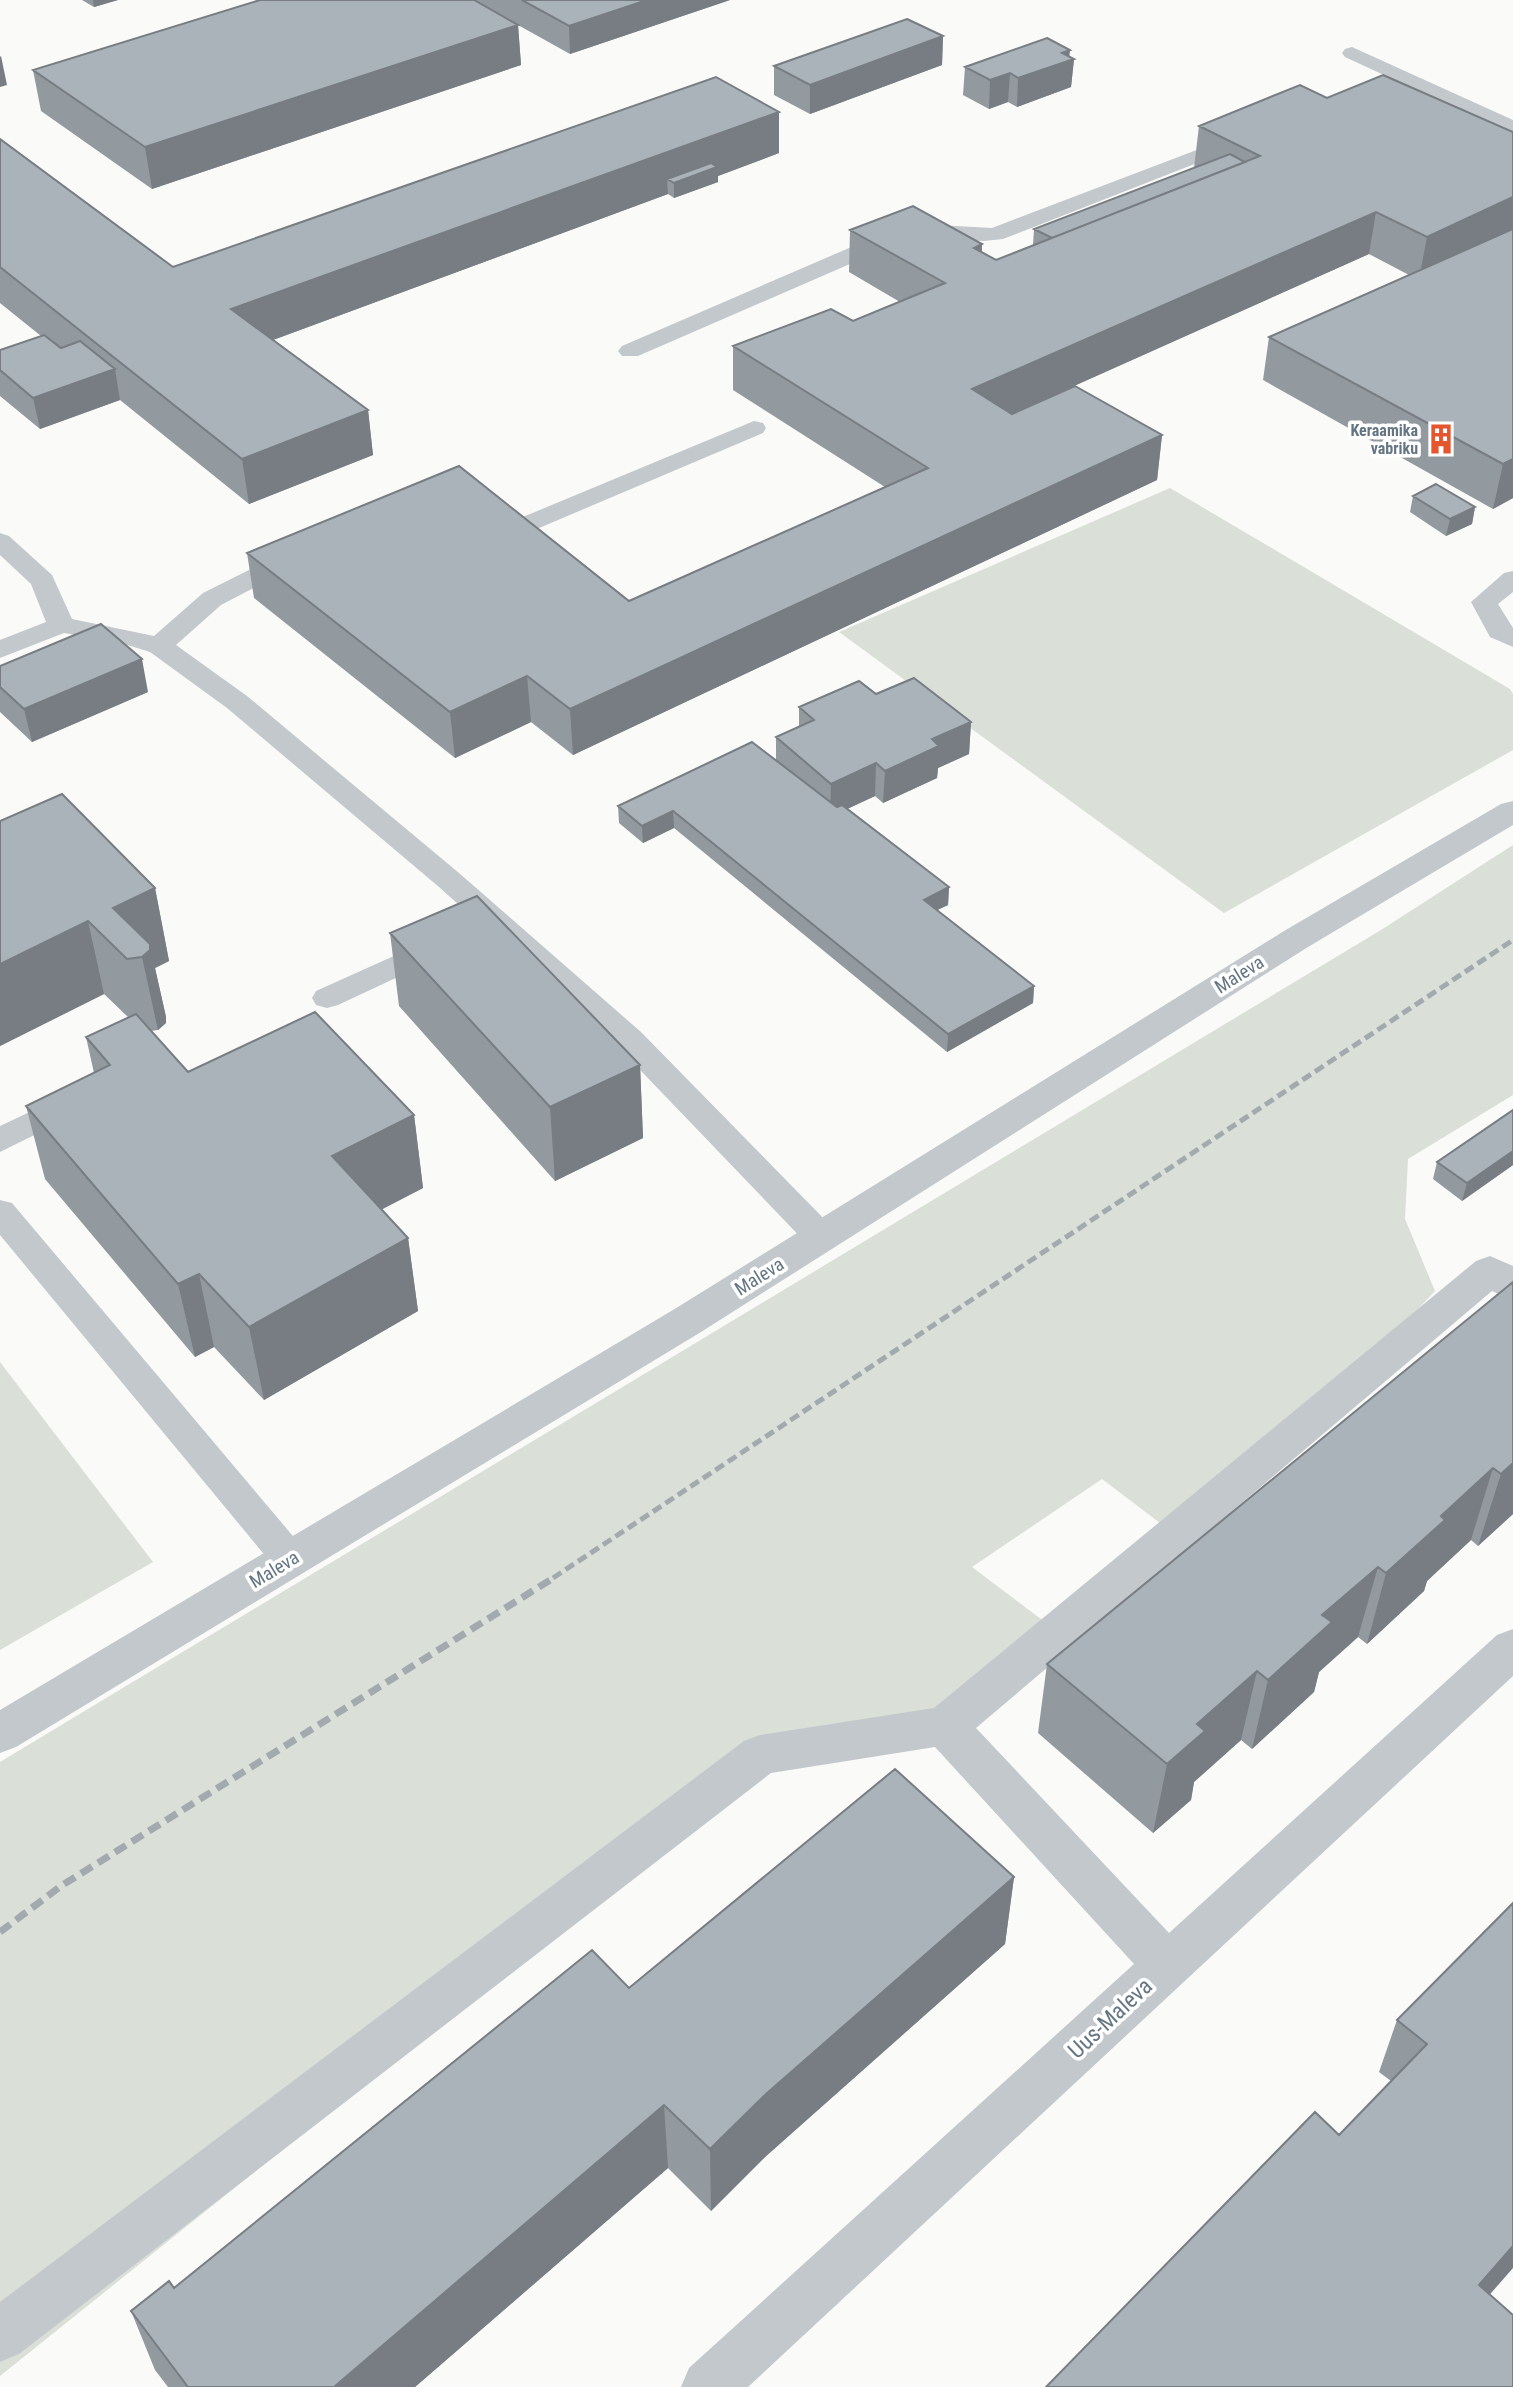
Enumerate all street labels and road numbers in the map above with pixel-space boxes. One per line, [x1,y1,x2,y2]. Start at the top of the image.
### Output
street label: Maleva [1210,950,1268,998]
street label: Maleva [730,1252,788,1300]
street label: Maleva [245,1546,303,1593]
street label: Uus-Maleva [1063,1973,1158,2064]

